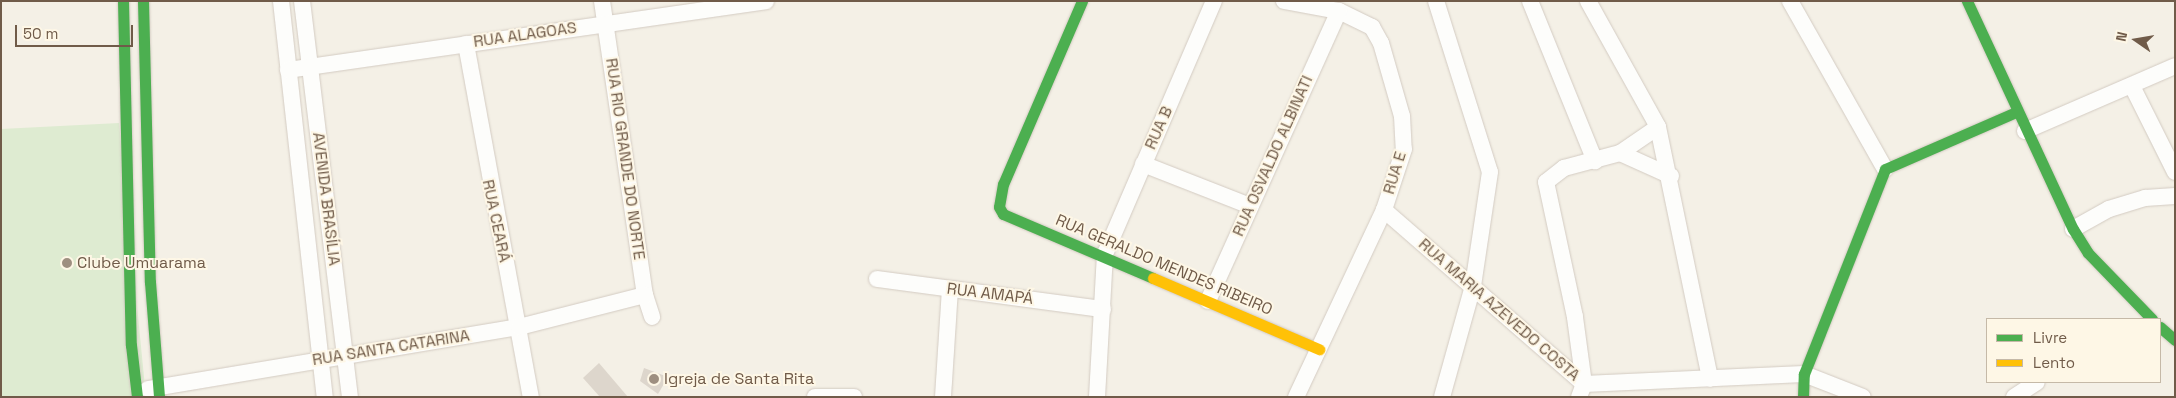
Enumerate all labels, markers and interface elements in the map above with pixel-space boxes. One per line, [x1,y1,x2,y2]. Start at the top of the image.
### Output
scale bar [18,15,135,47]
north arrow [2111,15,2161,65]
street label: RUA ALAGOAS [472,18,578,52]
text: 50 m [23,24,58,43]
text: N [2112,30,2131,43]
street label: RUA RIO GRANDE DO NORTE [601,57,649,261]
street label: RUA OSVALDO ALBINATI [1229,72,1317,240]
street label: RUA B [1141,103,1177,153]
street label: AVENIDA BRASÍLIA [308,131,344,267]
street label: RUA E [1379,149,1411,197]
street label: RUA CEARÁ [478,178,514,264]
street label: RUA GERALDO MENDES RIBEIRO [1053,210,1275,320]
street label: RUA MARIA AZEVEDO COSTA [1414,234,1584,386]
place label: Clube Umuarama [77,253,206,273]
marker: Clube Umuarama [61,257,73,269]
street label: RUA AMAPÁ [945,279,1035,309]
legend [1986,318,2161,383]
street label: RUA SANTA CATARINA [311,326,471,370]
text: Livre [2033,328,2067,347]
text: Lento [2033,353,2075,372]
place label: Igreja de Santa Rita [664,369,814,389]
marker: Igreja de Santa Rita [648,373,660,385]

